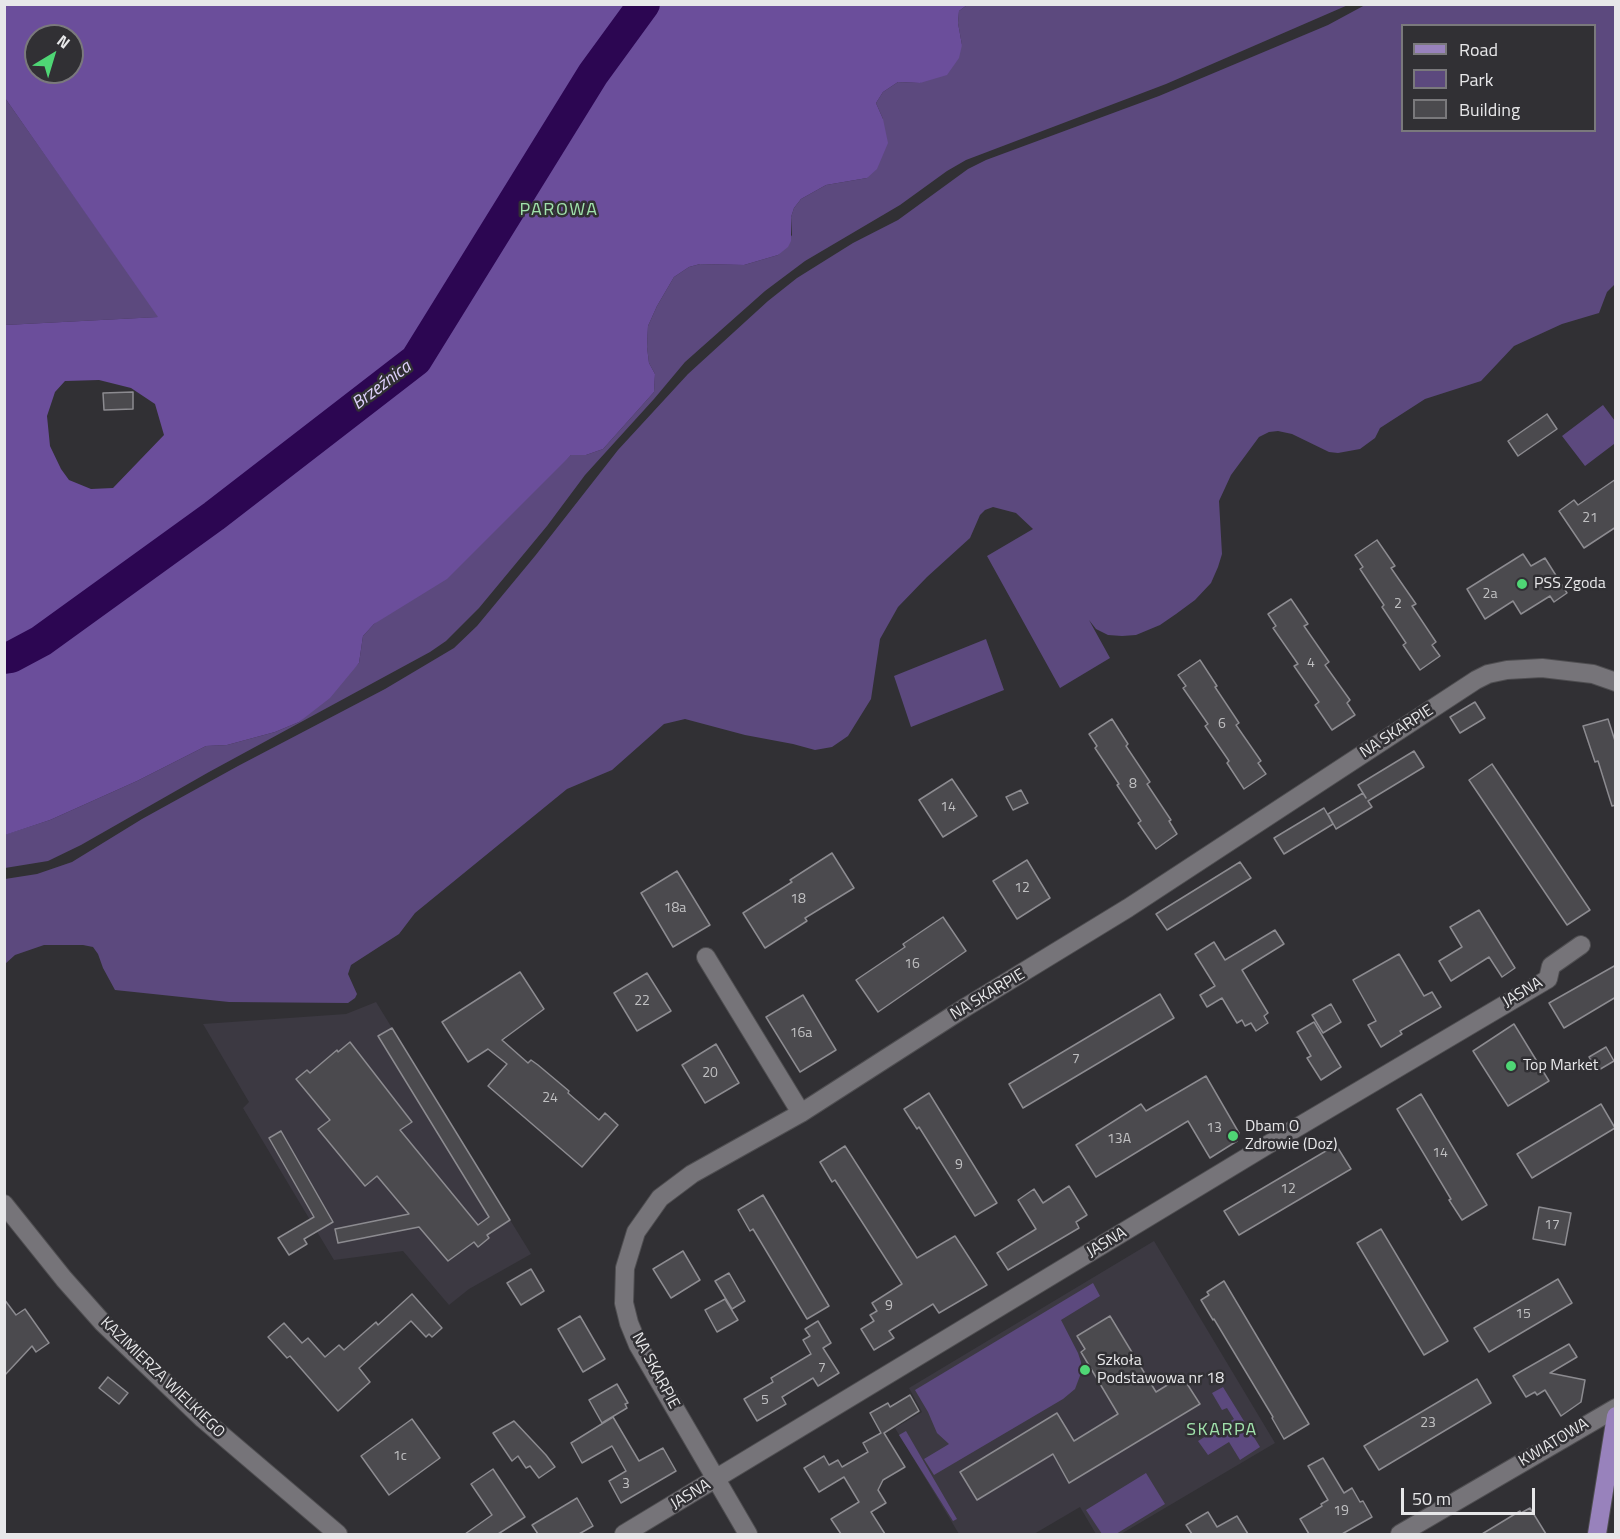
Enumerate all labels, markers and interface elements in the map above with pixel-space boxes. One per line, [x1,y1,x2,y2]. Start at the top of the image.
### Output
north arrow [24,24,84,84]
legend [1401,24,1596,132]
text: N [52,29,76,54]
text: Road [1459,36,1498,63]
text: Park [1459,66,1493,93]
text: Building [1459,96,1520,123]
district label: PAROWA [519,200,599,222]
water label: Brzeźnica [348,357,416,415]
house number: 21 [1582,511,1598,527]
place label: PSS Zgoda [1534,574,1606,594]
marker: PSS Zgoda [1515,577,1529,591]
house number: 2a [1483,587,1497,603]
house number: 2 [1394,597,1402,613]
house number: 4 [1307,656,1315,672]
street label: NA SKARPIE [1357,701,1437,763]
house number: 6 [1218,717,1226,733]
house number: 8 [1129,777,1137,793]
house number: 14 [940,800,956,816]
house number: 12 [1014,881,1030,897]
house number: 18 [790,892,806,908]
house number: 18a [664,901,686,917]
house number: 16 [904,957,920,973]
street label: NA SKARPIE [947,965,1029,1025]
street label: JASNA [1500,974,1546,1012]
house number: 22 [634,994,650,1010]
house number: 16a [790,1026,812,1042]
house number: 7 [1072,1052,1080,1068]
place label: Top Market [1523,1056,1598,1076]
marker: Top Market [1504,1059,1518,1073]
house number: 20 [702,1066,718,1082]
house number: 24 [542,1091,558,1107]
place label: Dbam O Zdrowie (Doz) [1245,1117,1337,1155]
house number: 13 [1206,1121,1222,1137]
marker: Dbam O Zdrowie (Doz) [1226,1129,1240,1143]
house number: 13A [1107,1132,1131,1148]
house number: 14 [1432,1146,1448,1162]
house number: 9 [955,1158,963,1174]
house number: 12 [1280,1182,1296,1198]
house number: 17 [1544,1218,1560,1234]
street label: JASNA [1084,1224,1130,1262]
house number: 9 [885,1299,893,1315]
house number: 15 [1515,1307,1531,1323]
street label: KAZIMIERZA WIELKIEGO [96,1314,228,1442]
street label: NA SKARPIE [627,1330,683,1412]
place label: Szkoła Podstawowa nr 18 [1097,1351,1224,1389]
house number: 7 [818,1361,826,1377]
marker: Szkoła Podstawowa nr 18 [1078,1363,1092,1377]
house number: 5 [761,1393,769,1409]
street label: KWIATOWA [1516,1415,1592,1471]
house number: 23 [1420,1416,1436,1432]
district label: SKARPA [1186,1420,1258,1442]
house number: 1c [393,1449,407,1465]
street label: JASNA [668,1476,714,1514]
scale bar [1404,1476,1538,1514]
house number: 3 [622,1477,630,1493]
text: 50 m [1412,1485,1451,1512]
house number: 19 [1333,1504,1349,1520]

